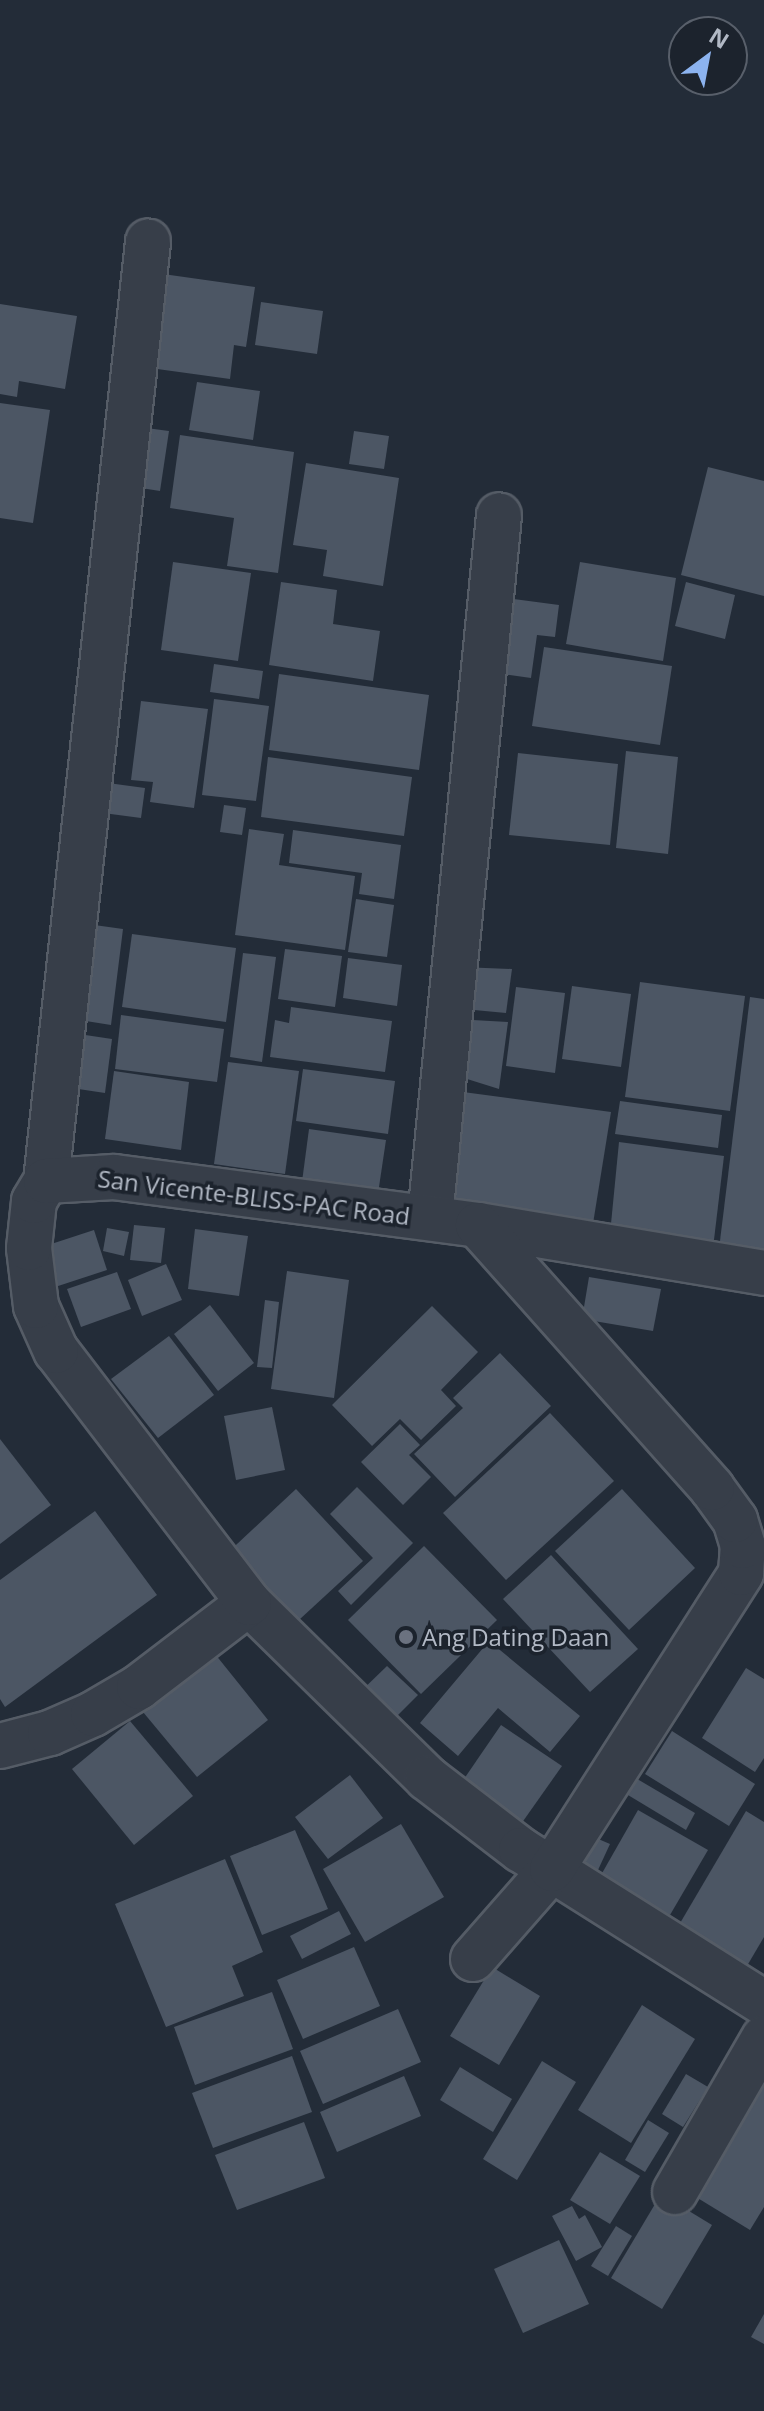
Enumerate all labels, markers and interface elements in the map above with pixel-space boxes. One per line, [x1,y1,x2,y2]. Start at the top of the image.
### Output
north arrow [668,16,748,96]
text: N [704,20,735,55]
street label: San Vicente-BLISS-PAC Road [96,1164,412,1230]
place label: Ang Dating Daan [422,1623,609,1651]
marker: Ang Dating Daan [397,1628,415,1646]

